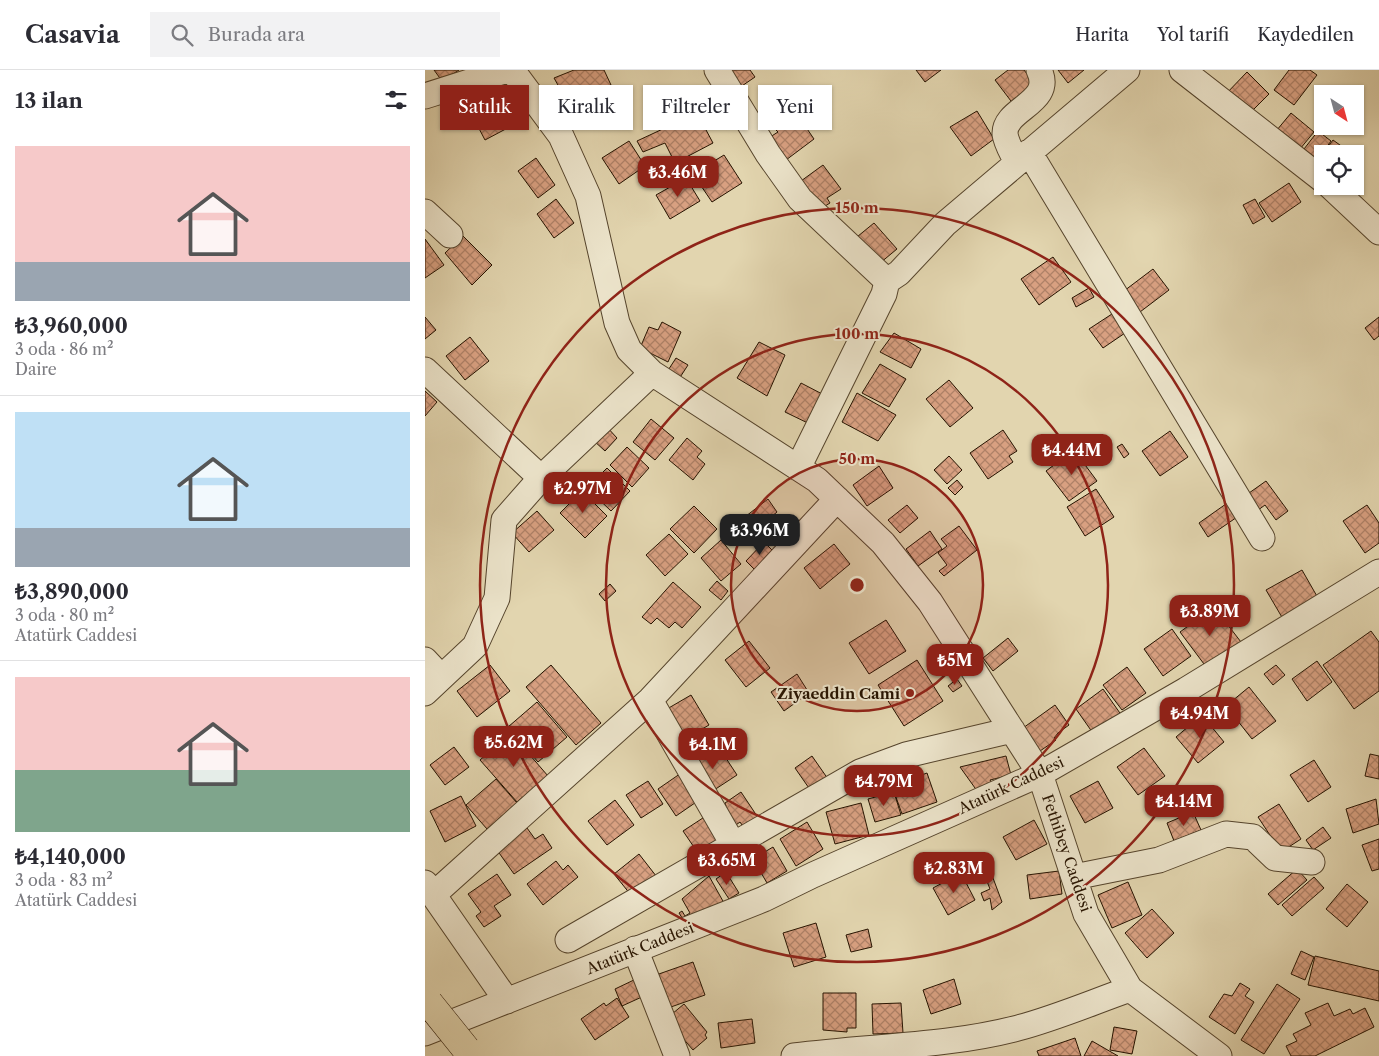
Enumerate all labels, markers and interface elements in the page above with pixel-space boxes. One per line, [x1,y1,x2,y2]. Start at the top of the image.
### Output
search box [150,12,500,57]
text: Casavia [25,20,120,49]
icon: search [168,21,196,49]
text: Burada ara [208,23,305,46]
text: Harita [1075,24,1129,46]
text: Yol tarifi [1157,24,1229,46]
text: Kaydedilen [1257,24,1354,46]
chip: Satılık [440,85,529,130]
chip: Kiralık [539,85,633,130]
chip: Filtreler [643,85,748,130]
chip: Yeni [758,85,832,130]
north arrow [1314,85,1364,135]
map controls [1314,85,1364,195]
icon: filters [382,86,410,114]
text: 13 ilan [15,88,83,113]
button: locate [1314,145,1364,195]
pin: ₺3.46M [637,156,719,198]
text: ₺3.46M [649,162,707,182]
icon: home [168,179,258,269]
text: 150 m [835,198,879,217]
text: ₺3,960,000 [15,313,128,338]
text: 100 m [835,324,879,343]
text: 3 oda · 86 m² [15,339,113,359]
text: Daire [15,359,57,379]
pin: ₺4.44M [1031,434,1113,476]
text: ₺4.44M [1042,440,1102,460]
icon: home [168,444,258,534]
text: 50 m [839,449,875,468]
pin: ₺2.97M [542,472,624,514]
text: ₺2.97M [554,478,612,498]
pin: ₺3.96M [719,514,801,556]
text: ₺3.96M [731,520,789,540]
centre of rings [848,576,866,594]
text: ₺3,890,000 [15,579,129,604]
pin: ₺3.89M [1169,594,1251,637]
text: ₺3.89M [1181,601,1240,621]
text: 3 oda · 80 m² [15,605,114,625]
text: Atatürk Caddesi [15,625,137,645]
pin: ₺5M [931,644,979,686]
text: ₺5M [938,650,972,670]
place label: Ziyaeddin Cami [777,684,901,703]
marker: Ziyaeddin Cami [904,687,916,699]
pin: ₺4.94M [1159,696,1241,739]
text: ₺4.94M [1171,703,1229,723]
icon: home [168,709,258,799]
pin: ₺5.62M [473,726,555,768]
pin: ₺4.1M [678,728,748,770]
text: ₺5.62M [485,732,543,752]
text: ₺4.1M [689,734,737,754]
street label: Atatürk Caddesi [954,752,1067,818]
pin: ₺4.79M [843,764,925,807]
text: ₺4.79M [855,771,913,791]
pin: ₺4.14M [1143,784,1225,827]
text: ₺4.14M [1156,791,1212,811]
street label: Fethibey Caddesi [1038,792,1096,915]
text: ₺4,140,000 [15,844,126,869]
pin: ₺3.65M [686,844,768,886]
text: ₺3.65M [698,850,756,870]
pin: ₺2.83M [913,852,995,894]
text: ₺2.83M [925,858,983,878]
text: 3 oda · 83 m² [15,870,113,890]
text: Atatürk Caddesi [15,890,137,910]
street label: Atatürk Caddesi [582,918,697,979]

